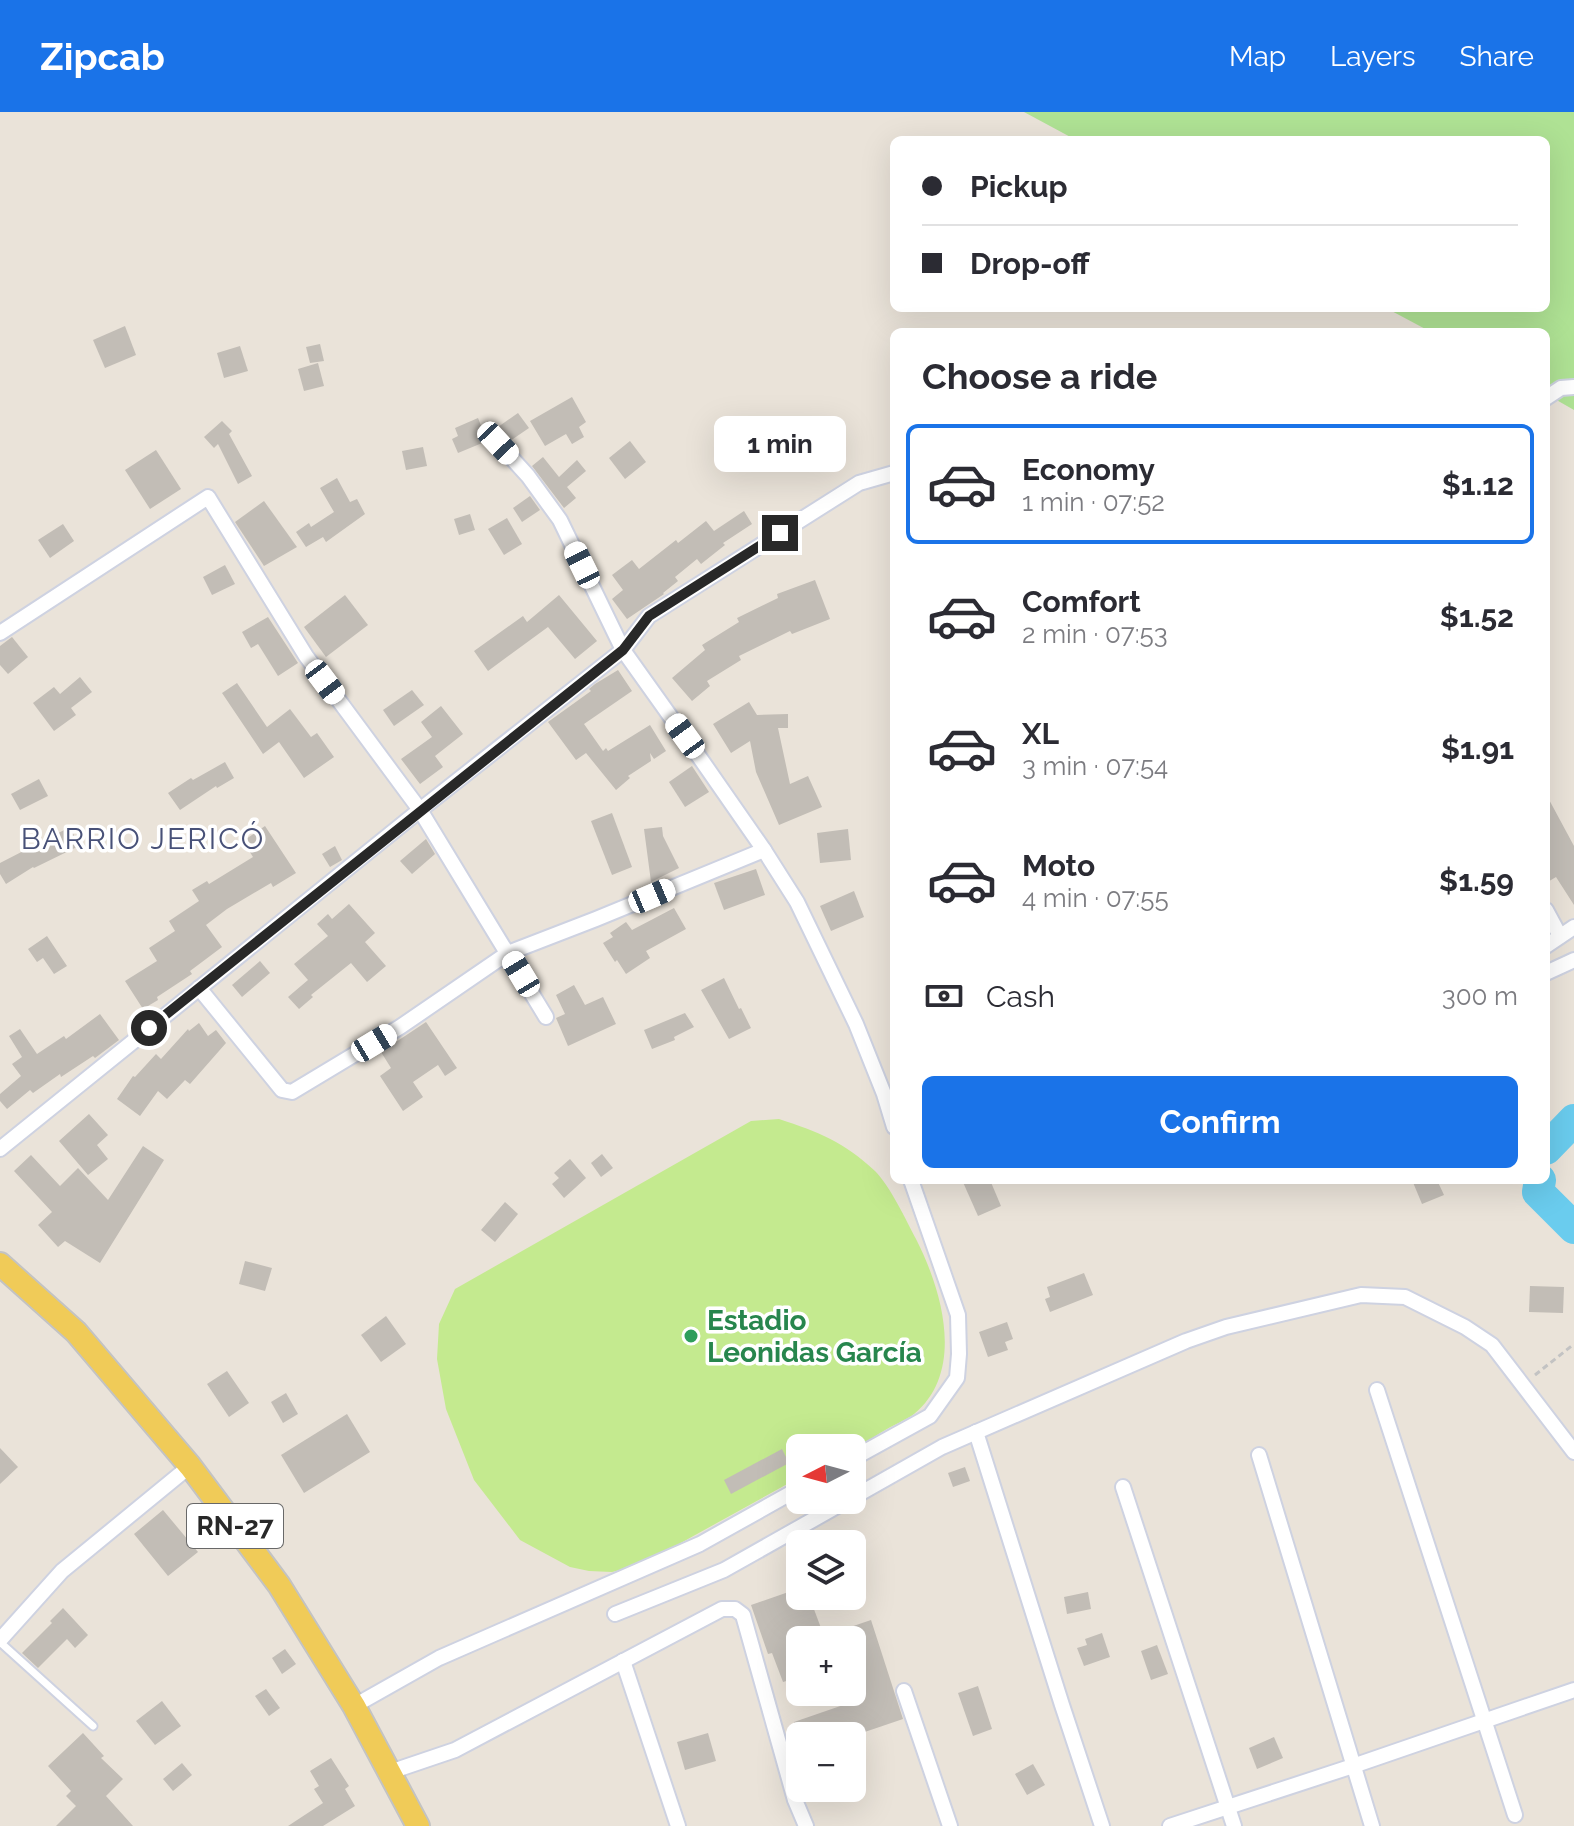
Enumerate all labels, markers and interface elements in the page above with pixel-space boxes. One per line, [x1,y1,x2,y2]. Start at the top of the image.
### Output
text: Zipcab [40,34,165,79]
text: Map [1229,40,1286,73]
text: Layers [1330,40,1416,73]
text: Share [1460,40,1534,73]
text: Pickup [970,169,1068,204]
text: Drop-off [970,246,1090,281]
text: Choose a ride [922,355,1157,397]
car [473,417,523,469]
callout: 1 min [714,417,846,473]
text: 1 min [747,429,813,459]
icon: car [926,448,998,520]
text: Economy [1022,452,1155,487]
text: $1.12 [1442,467,1514,502]
text: 1 min · 07:52 [1022,487,1165,517]
route end [762,515,798,551]
car [561,538,603,592]
icon: car [926,580,998,652]
text: Comfort [1022,584,1141,619]
text: $1.52 [1440,599,1514,634]
text: 2 min · 07:53 [1022,619,1168,649]
car [301,656,349,708]
car [661,710,709,762]
icon: car [926,712,998,784]
text: XL [1022,716,1059,751]
text: $1.91 [1441,731,1514,766]
text: 3 min · 07:54 [1022,751,1168,781]
district label: BARRIO JERICÓ [21,821,265,856]
icon: car [926,844,998,916]
text: Moto [1022,848,1095,883]
text: $1.59 [1439,863,1514,898]
car [625,876,679,916]
text: 4 min · 07:55 [1022,883,1169,913]
car [498,947,544,1001]
icon: cash [922,974,966,1018]
text: Cash [986,979,1055,1014]
text: 300 m [1442,981,1518,1011]
route start [131,1010,167,1046]
car [347,1020,401,1066]
button: Confirm [922,1076,1518,1168]
place label: Estadio Leonidas García [707,1304,922,1369]
marker: Estadio Leonidas García [682,1327,700,1345]
north arrow [786,1434,866,1514]
map controls [786,1434,866,1802]
road number: RN-27 [187,1504,283,1548]
button: layers [786,1530,866,1610]
button: + [786,1626,866,1706]
button: − [786,1722,866,1802]

